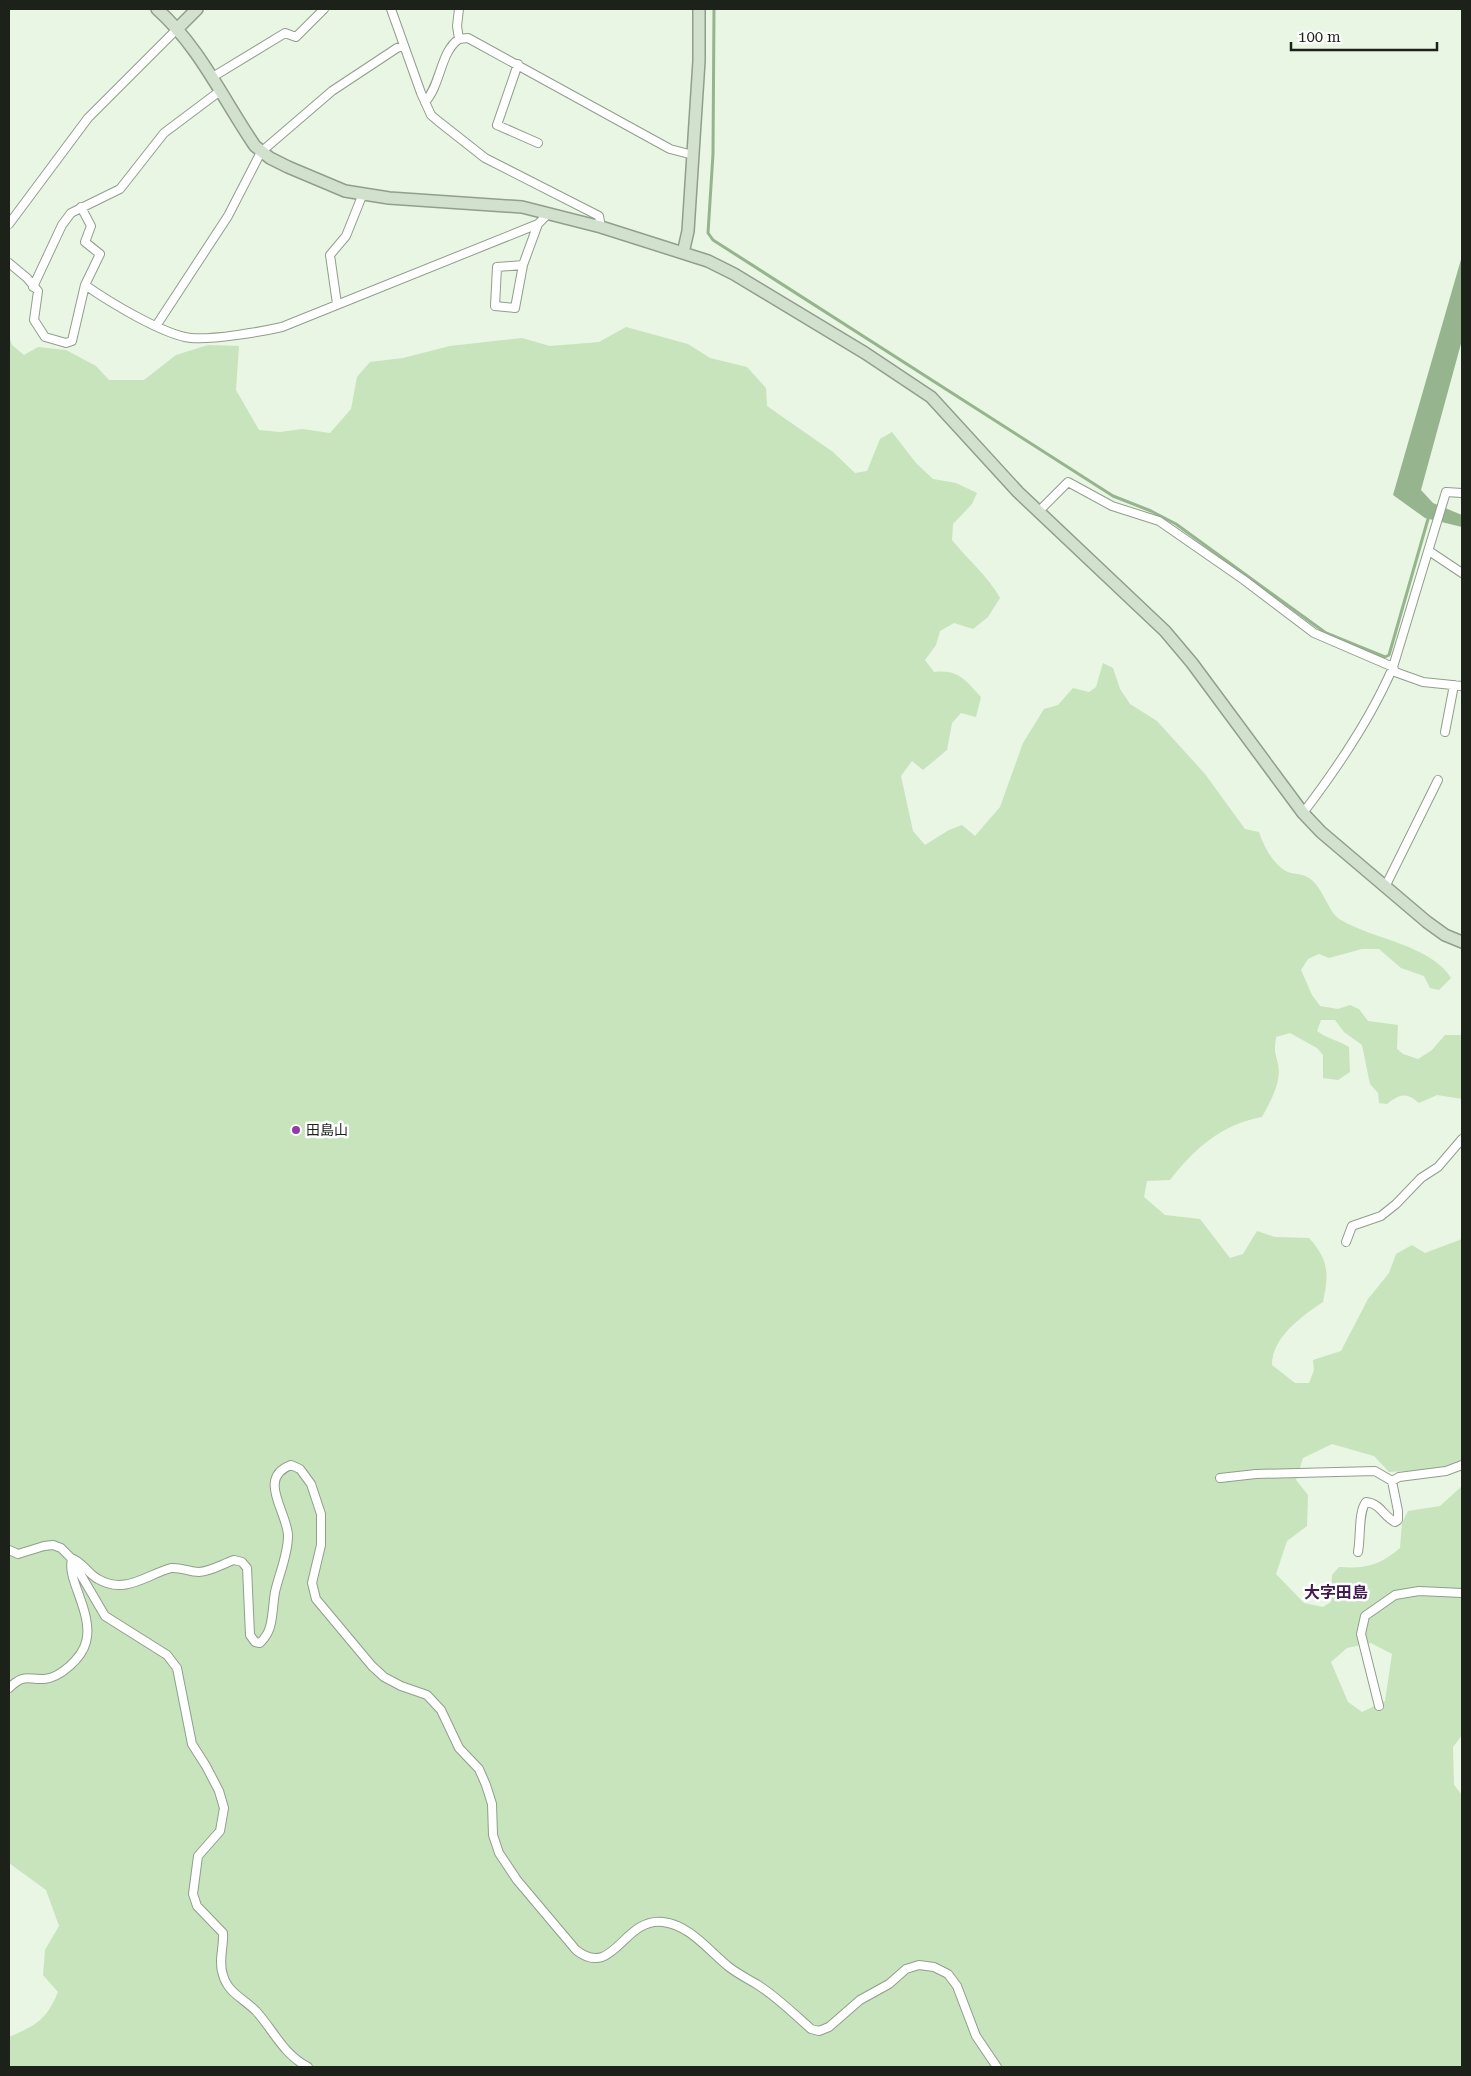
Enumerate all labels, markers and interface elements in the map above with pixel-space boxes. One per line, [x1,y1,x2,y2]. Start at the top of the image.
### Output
scale bar [1291,20,1437,52]
text: 100 m [1298,28,1341,46]
place label: 田島山 [306,1122,348,1138]
marker: 田島山 [290,1124,302,1136]
district label: 大字田島 [1304,1583,1368,1602]

